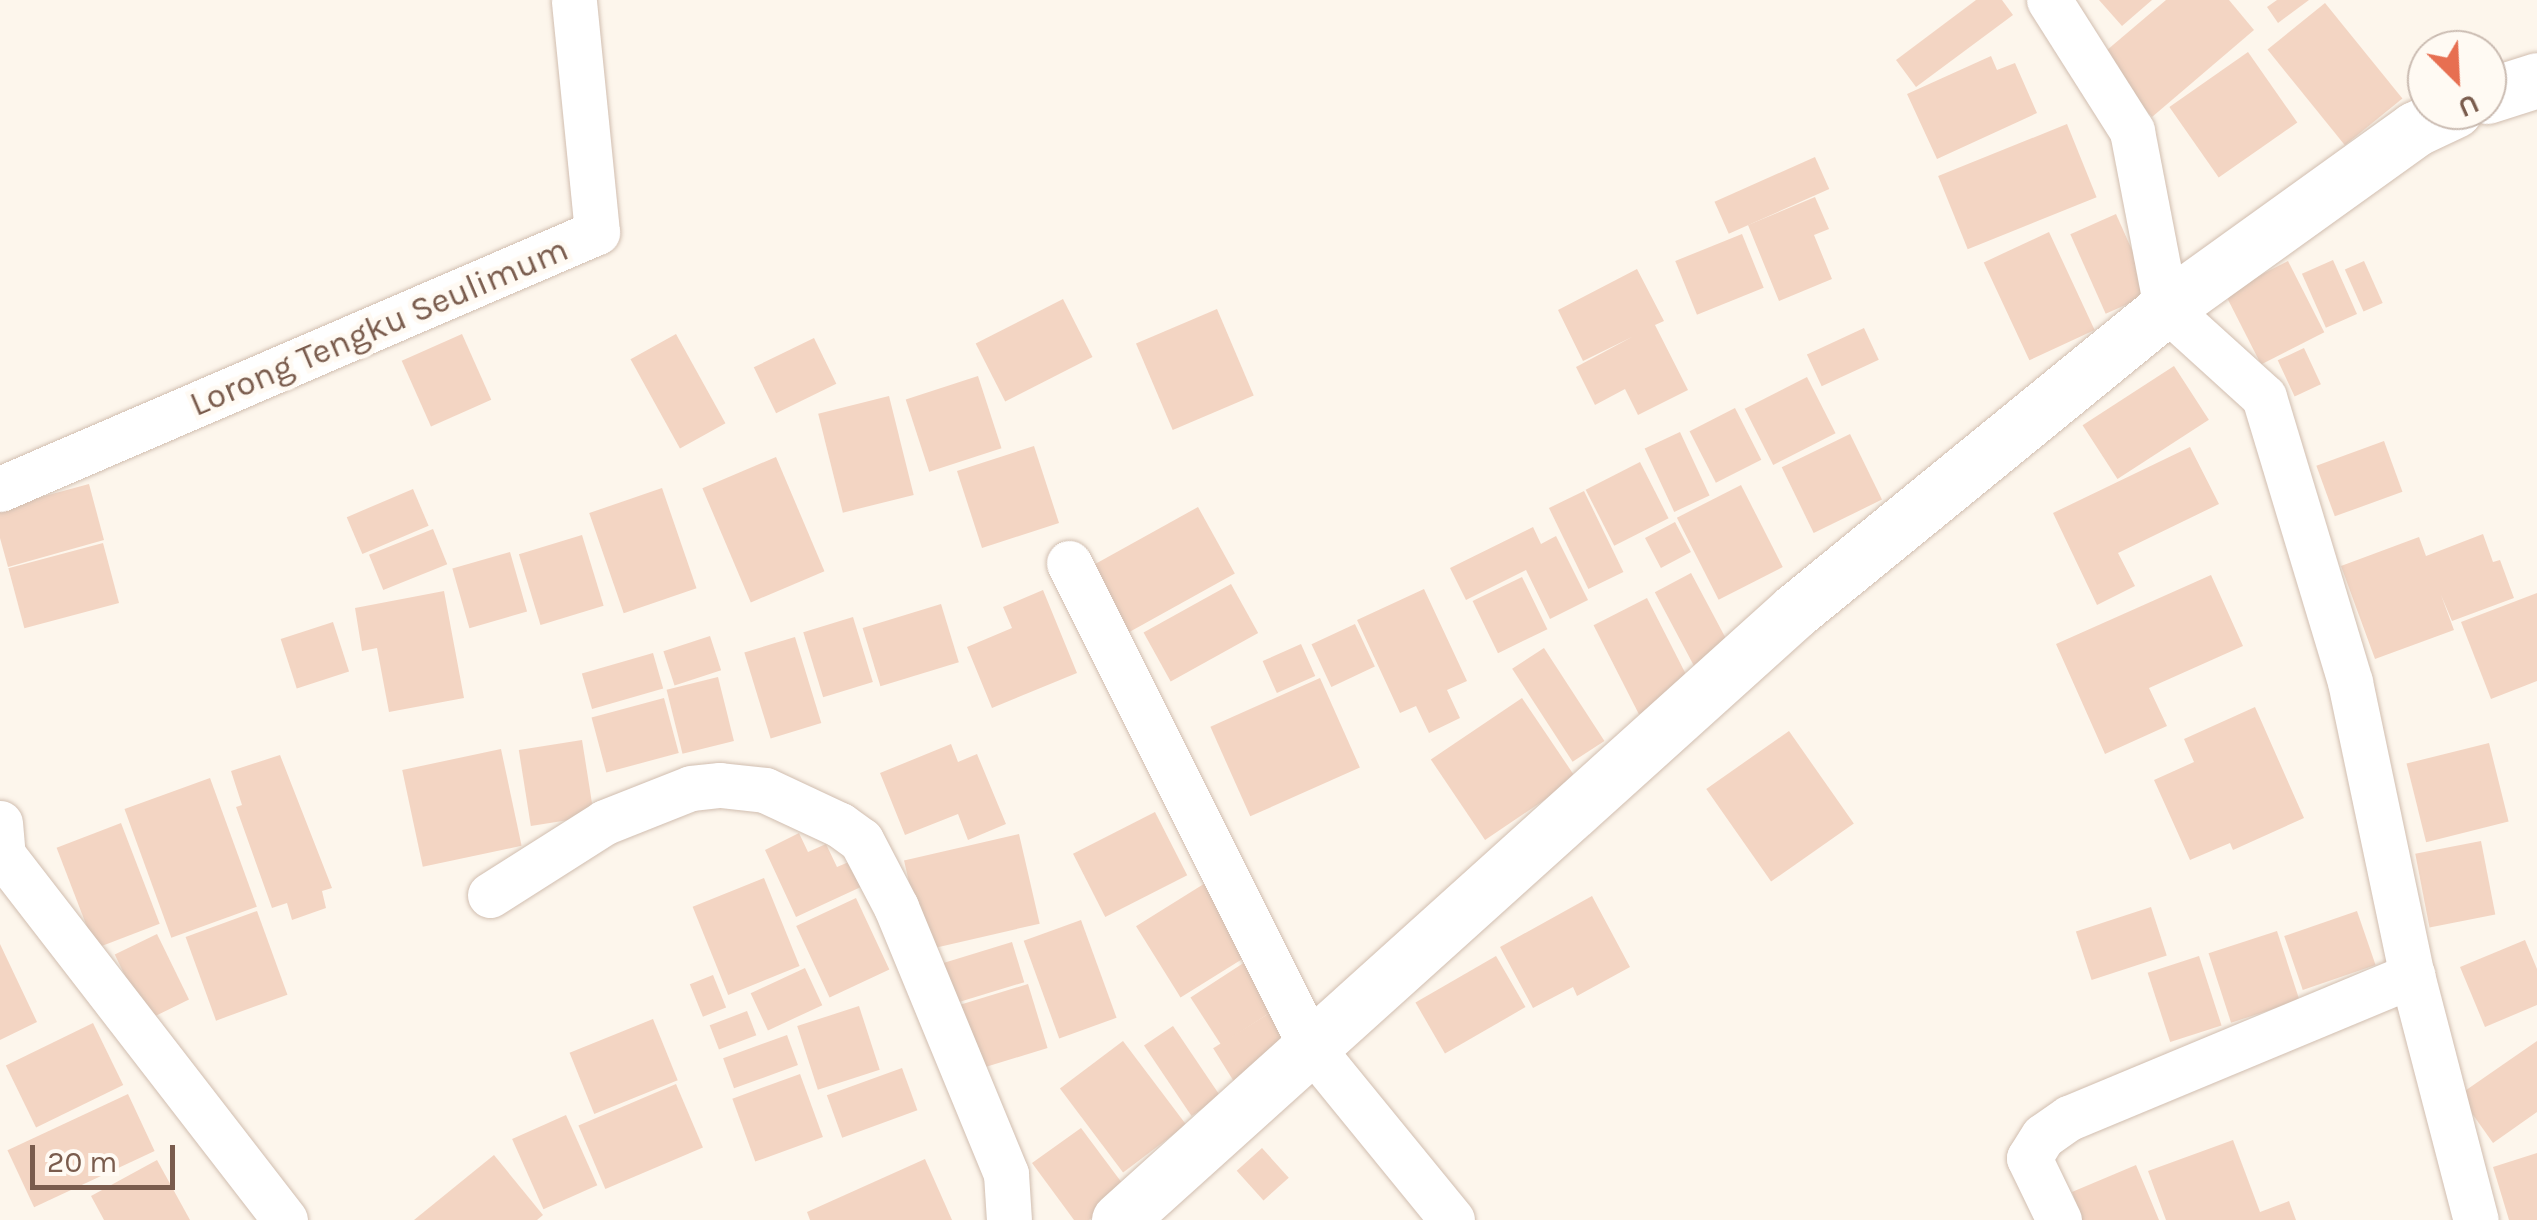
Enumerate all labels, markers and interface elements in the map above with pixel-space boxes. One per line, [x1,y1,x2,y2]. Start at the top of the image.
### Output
north arrow [2407,30,2507,130]
text: U [2453,87,2484,125]
street label: Lorong Tengku Seulimum [184,228,574,426]
scale bar [35,1125,180,1187]
text: 20 m [47,1144,117,1180]

